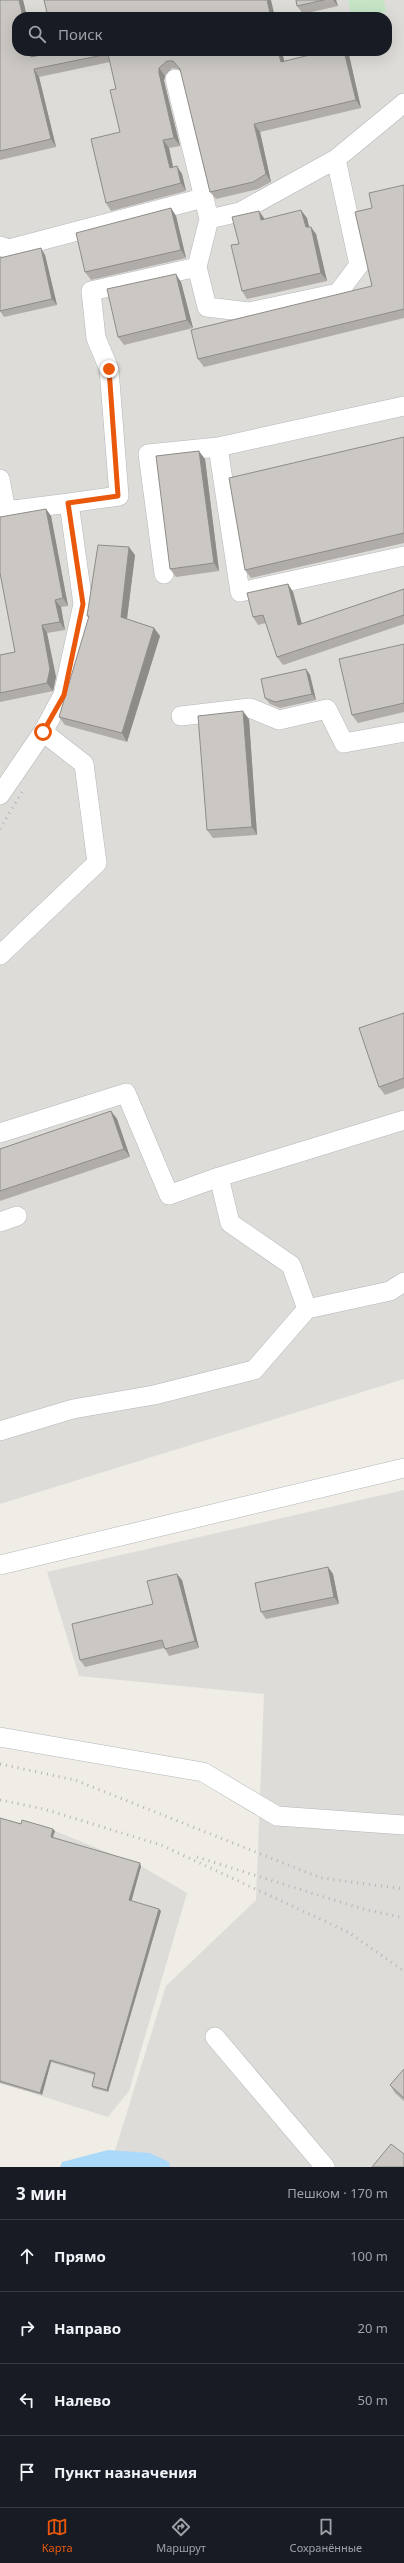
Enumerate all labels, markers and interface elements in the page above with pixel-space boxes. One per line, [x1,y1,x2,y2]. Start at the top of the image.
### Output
search box [12,12,392,56]
icon: search [26,23,48,45]
text: Поиск [58,24,103,44]
route end [100,360,118,378]
route start [34,723,52,741]
text: 3 мин [16,2182,67,2205]
text: Пешком · 170 m [287,2184,388,2202]
icon: ahead [16,2245,38,2267]
text: Прямо [54,2246,106,2266]
text: 100 m [350,2247,388,2265]
icon: right [16,2317,38,2339]
text: Направо [54,2318,121,2338]
text: 20 m [358,2319,388,2337]
icon: left [16,2389,38,2411]
text: Налево [54,2390,111,2410]
text: 50 m [358,2391,388,2409]
icon: arrive [16,2461,38,2483]
text: Пункт назначения [54,2462,197,2482]
tab: Карта [42,2516,73,2555]
tab: Маршрут [156,2516,206,2555]
tab: Сохранённые [290,2516,362,2555]

